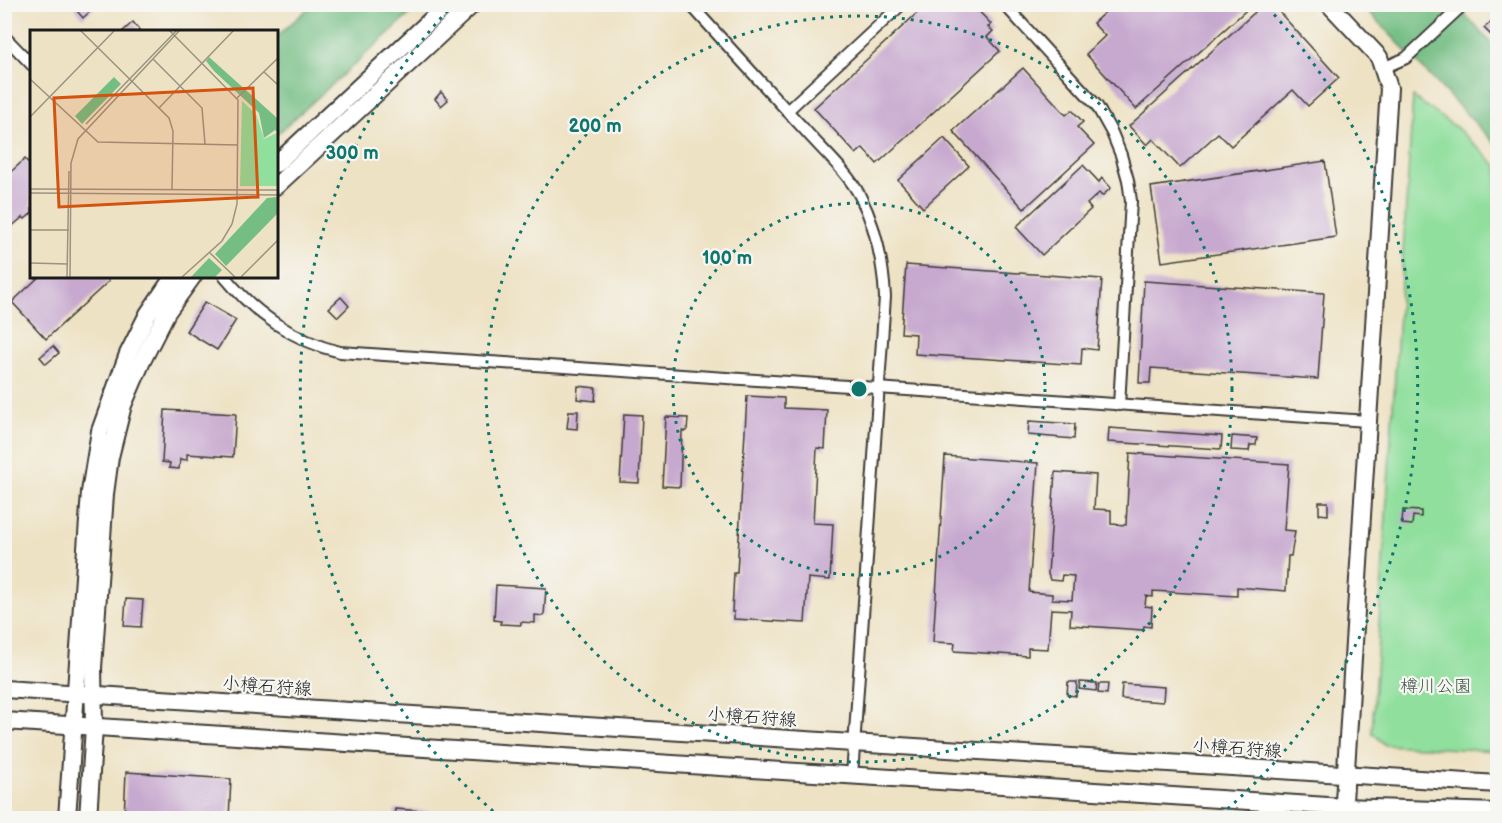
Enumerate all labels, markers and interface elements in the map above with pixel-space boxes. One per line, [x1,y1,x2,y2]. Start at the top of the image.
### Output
inset map [30,30,278,278]
text: 200 m [568,116,622,137]
text: 300 m [325,143,379,164]
text: 100 m [702,248,752,269]
centre of rings [849,379,869,399]
street label: 小樽石狩線 [221,673,313,700]
park label: 樽川公園 [1400,676,1472,697]
street label: 小樽石狩線 [706,704,798,731]
street label: 小樽石狩線 [1191,735,1283,762]

